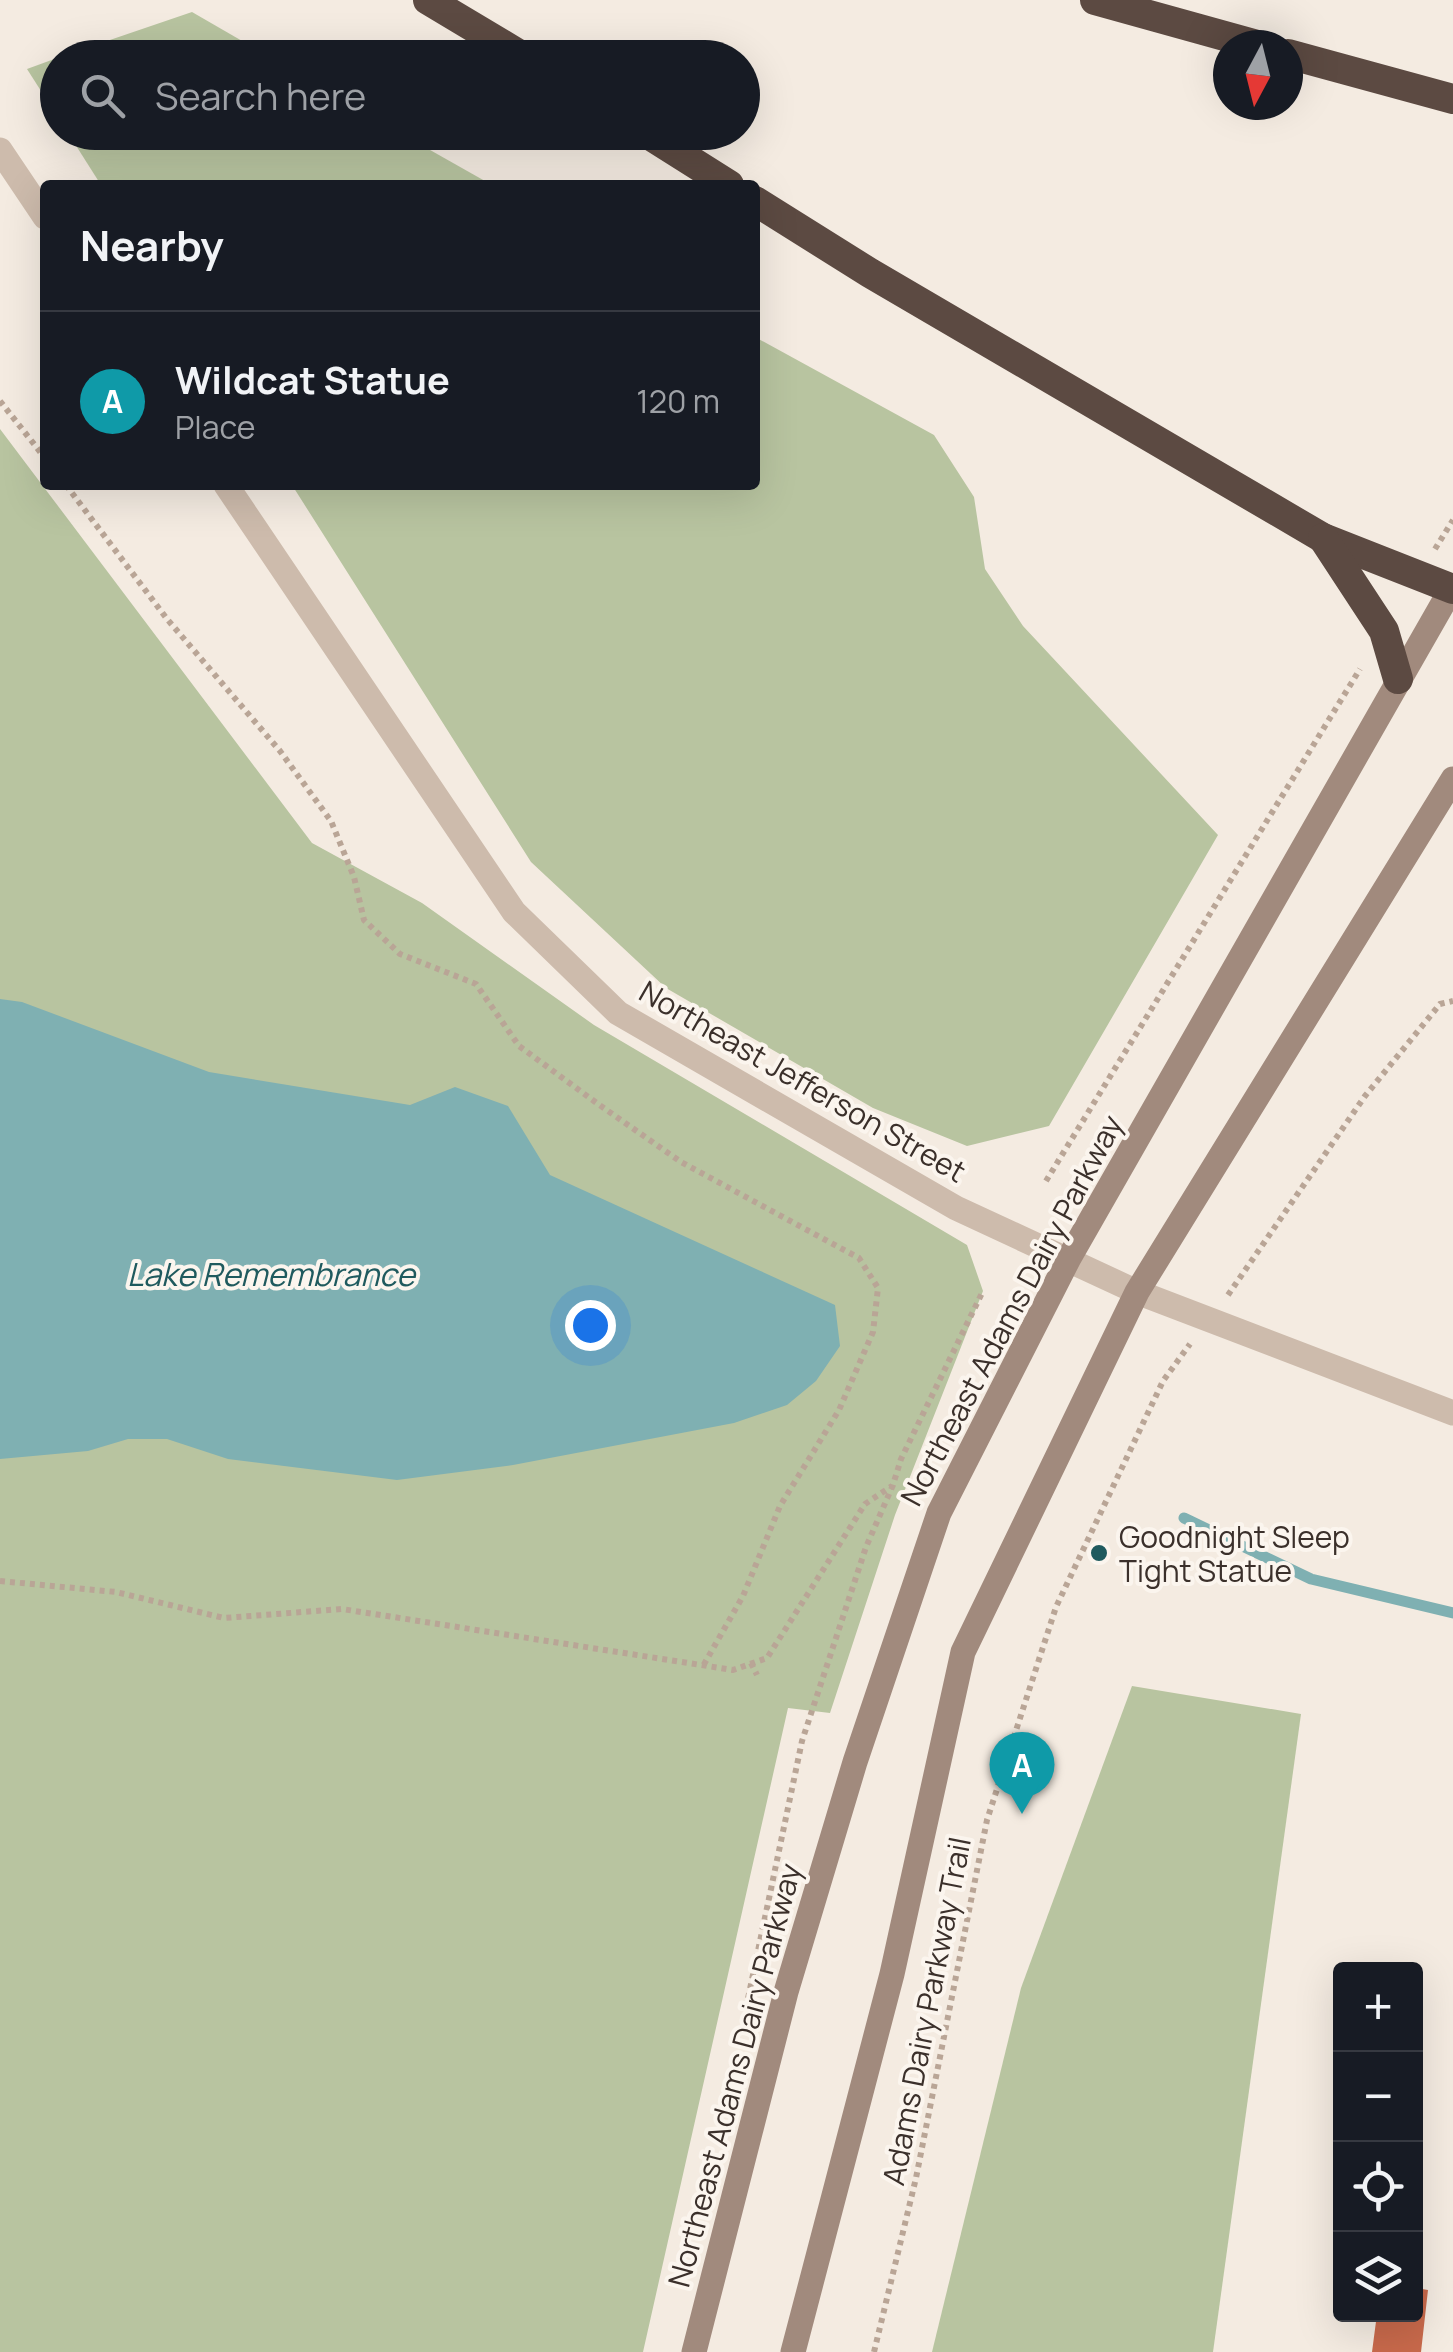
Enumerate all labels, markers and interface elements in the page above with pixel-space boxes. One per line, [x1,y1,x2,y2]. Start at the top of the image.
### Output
north arrow [1213,30,1303,120]
search box [40,40,760,150]
icon: search [75,68,130,123]
text: Search here [155,69,366,121]
text: Nearby [80,216,224,274]
text: Wildcat Statue [175,353,450,405]
text: A [102,379,123,423]
text: 120 m [636,379,720,423]
text: Place [175,405,256,449]
street label: Northeast Jefferson Street [632,971,974,1191]
street label: Northeast Adams Dairy Parkway [890,1107,1132,1513]
water label: Lake Remembrance [127,1252,417,1296]
your location [565,1300,616,1351]
place label: Goodnight Sleep Tight Statue [1119,1516,1350,1591]
marker: Goodnight Sleep Tight Statue [1088,1542,1110,1564]
pin: A [990,1732,1054,1814]
street label: Adams Dairy Parkway Trail [872,1833,980,2189]
street label: Northeast Adams Dairy Parkway [658,1858,810,2291]
map controls [1333,1962,1423,2322]
button: + [1333,1962,1423,2052]
button: − [1333,2052,1423,2142]
button: locate [1333,2142,1423,2232]
button: layers [1333,2232,1423,2322]

